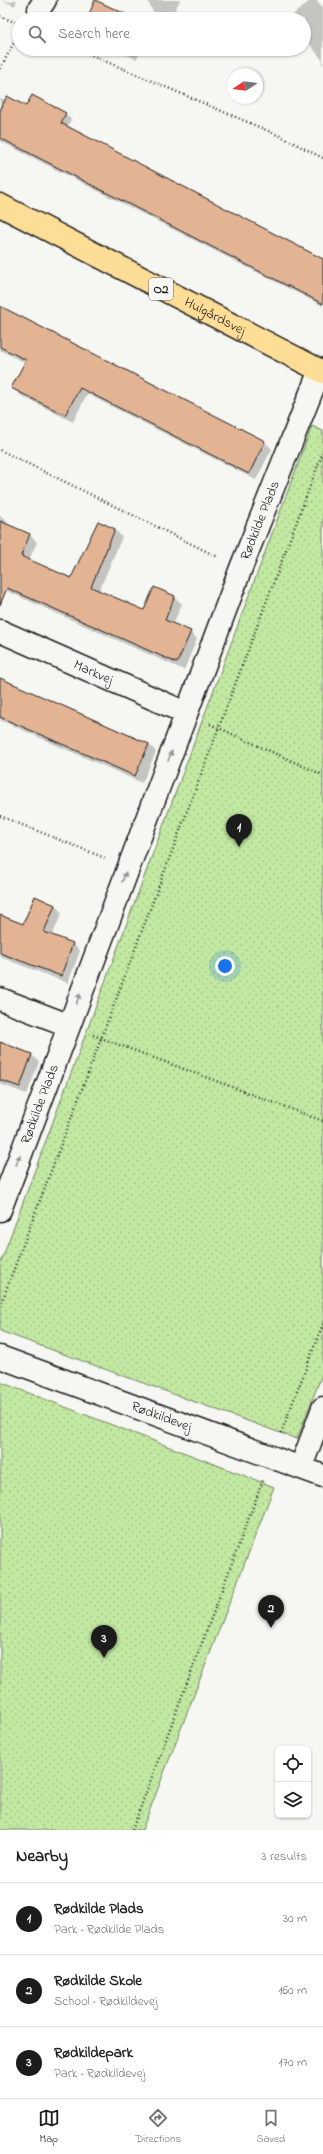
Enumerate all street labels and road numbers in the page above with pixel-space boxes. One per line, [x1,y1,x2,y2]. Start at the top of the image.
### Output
road number: O2 [149,278,173,300]
street label: Hulgårdsvej [181,292,250,341]
street label: Rødkilde Plads [235,478,285,563]
street label: Markvej [70,654,118,691]
street label: Rødkilde Plads [15,1061,64,1147]
street label: Rødkildevej [128,1396,196,1438]

